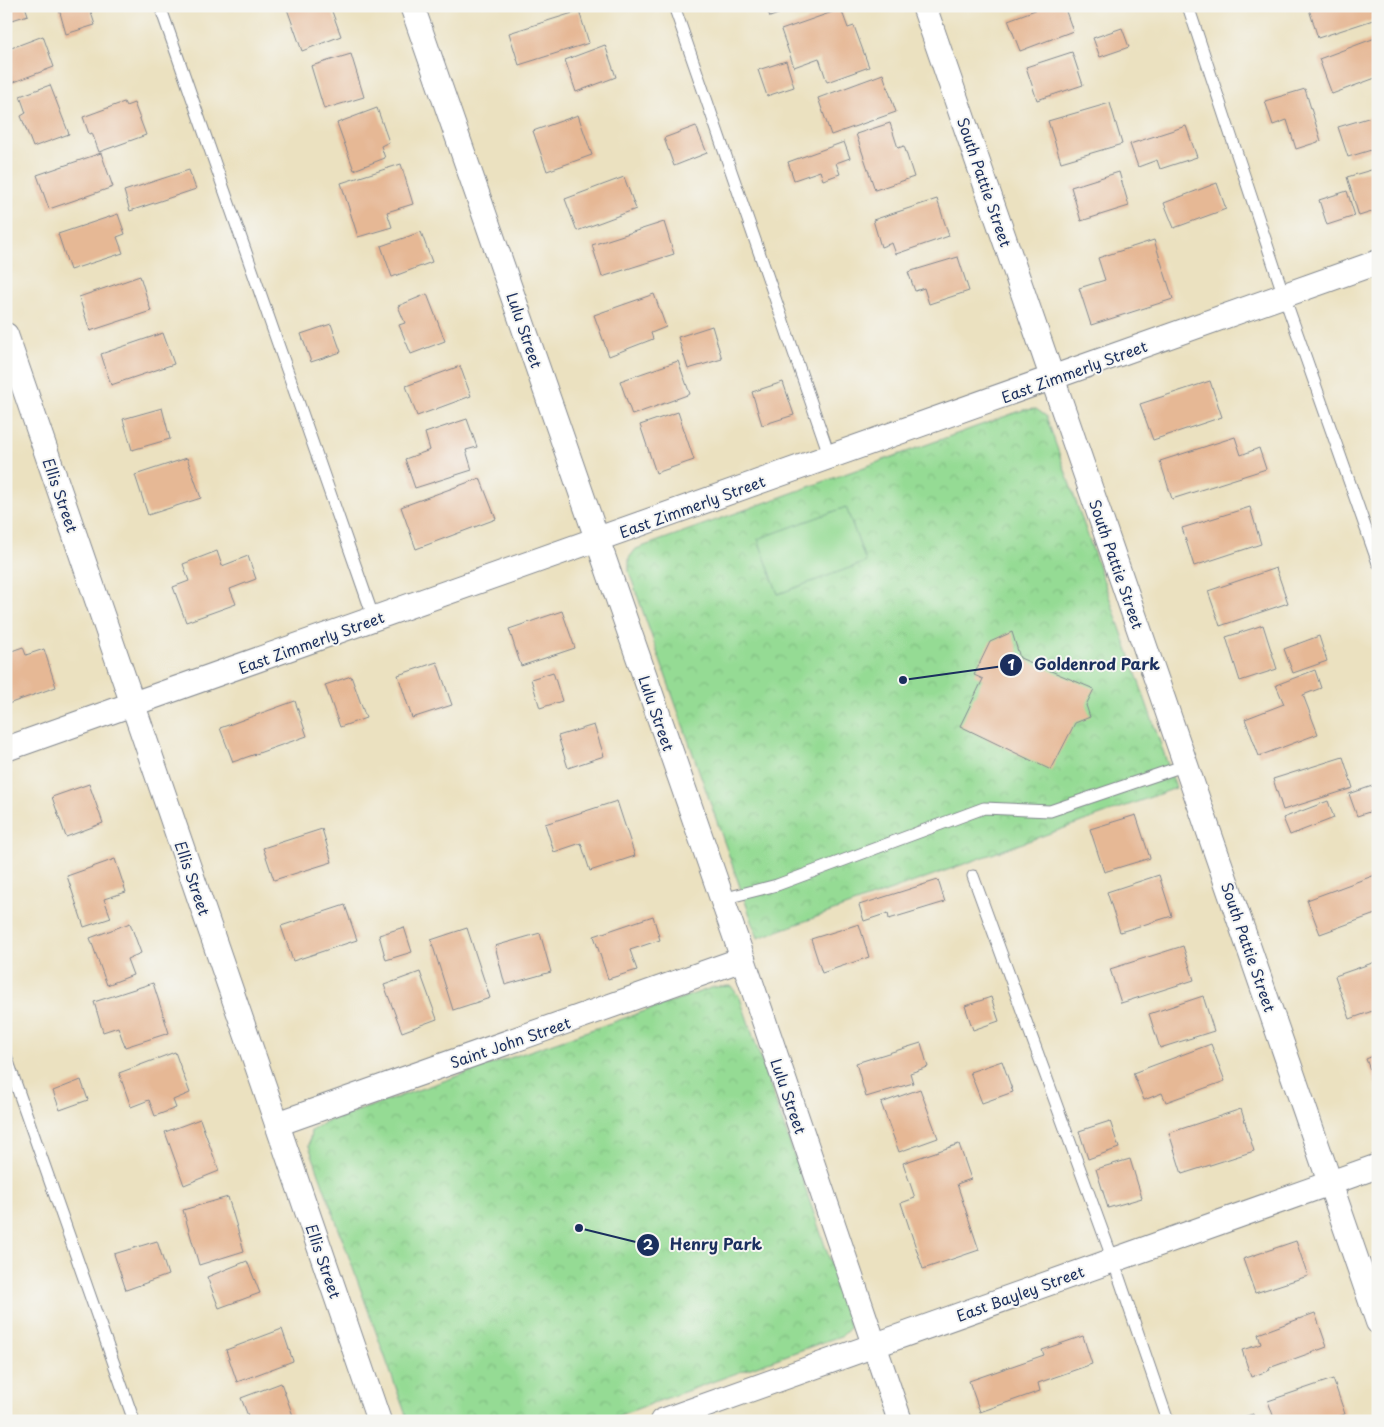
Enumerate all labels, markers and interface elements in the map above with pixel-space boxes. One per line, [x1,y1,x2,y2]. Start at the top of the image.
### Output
street label: South Pattie Street [952,114,1018,250]
street label: Lulu Street [501,289,549,371]
street label: East Zimmerly Street [998,334,1150,408]
street label: Ellis Street [38,455,84,535]
street label: East Zimmerly Street [616,469,768,543]
street label: South Pattie Street [1084,496,1150,632]
street label: East Zimmerly Street [235,605,387,679]
callout: Goldenrod Park [999,649,1171,680]
text: Goldenrod Park [1034,651,1160,675]
text: 1 [1007,652,1015,675]
street label: Lulu Street [633,672,681,754]
street label: Ellis Street [170,838,216,918]
street label: South Pattie Street [1216,879,1282,1015]
street label: Saint John Street [447,1011,573,1073]
street label: Lulu Street [765,1055,813,1137]
street label: Ellis Street [301,1221,347,1301]
callout: Henry Park [635,1229,773,1260]
text: Henry Park [670,1231,762,1255]
text: 2 [643,1232,654,1255]
street label: East Bayley Street [953,1259,1087,1327]

